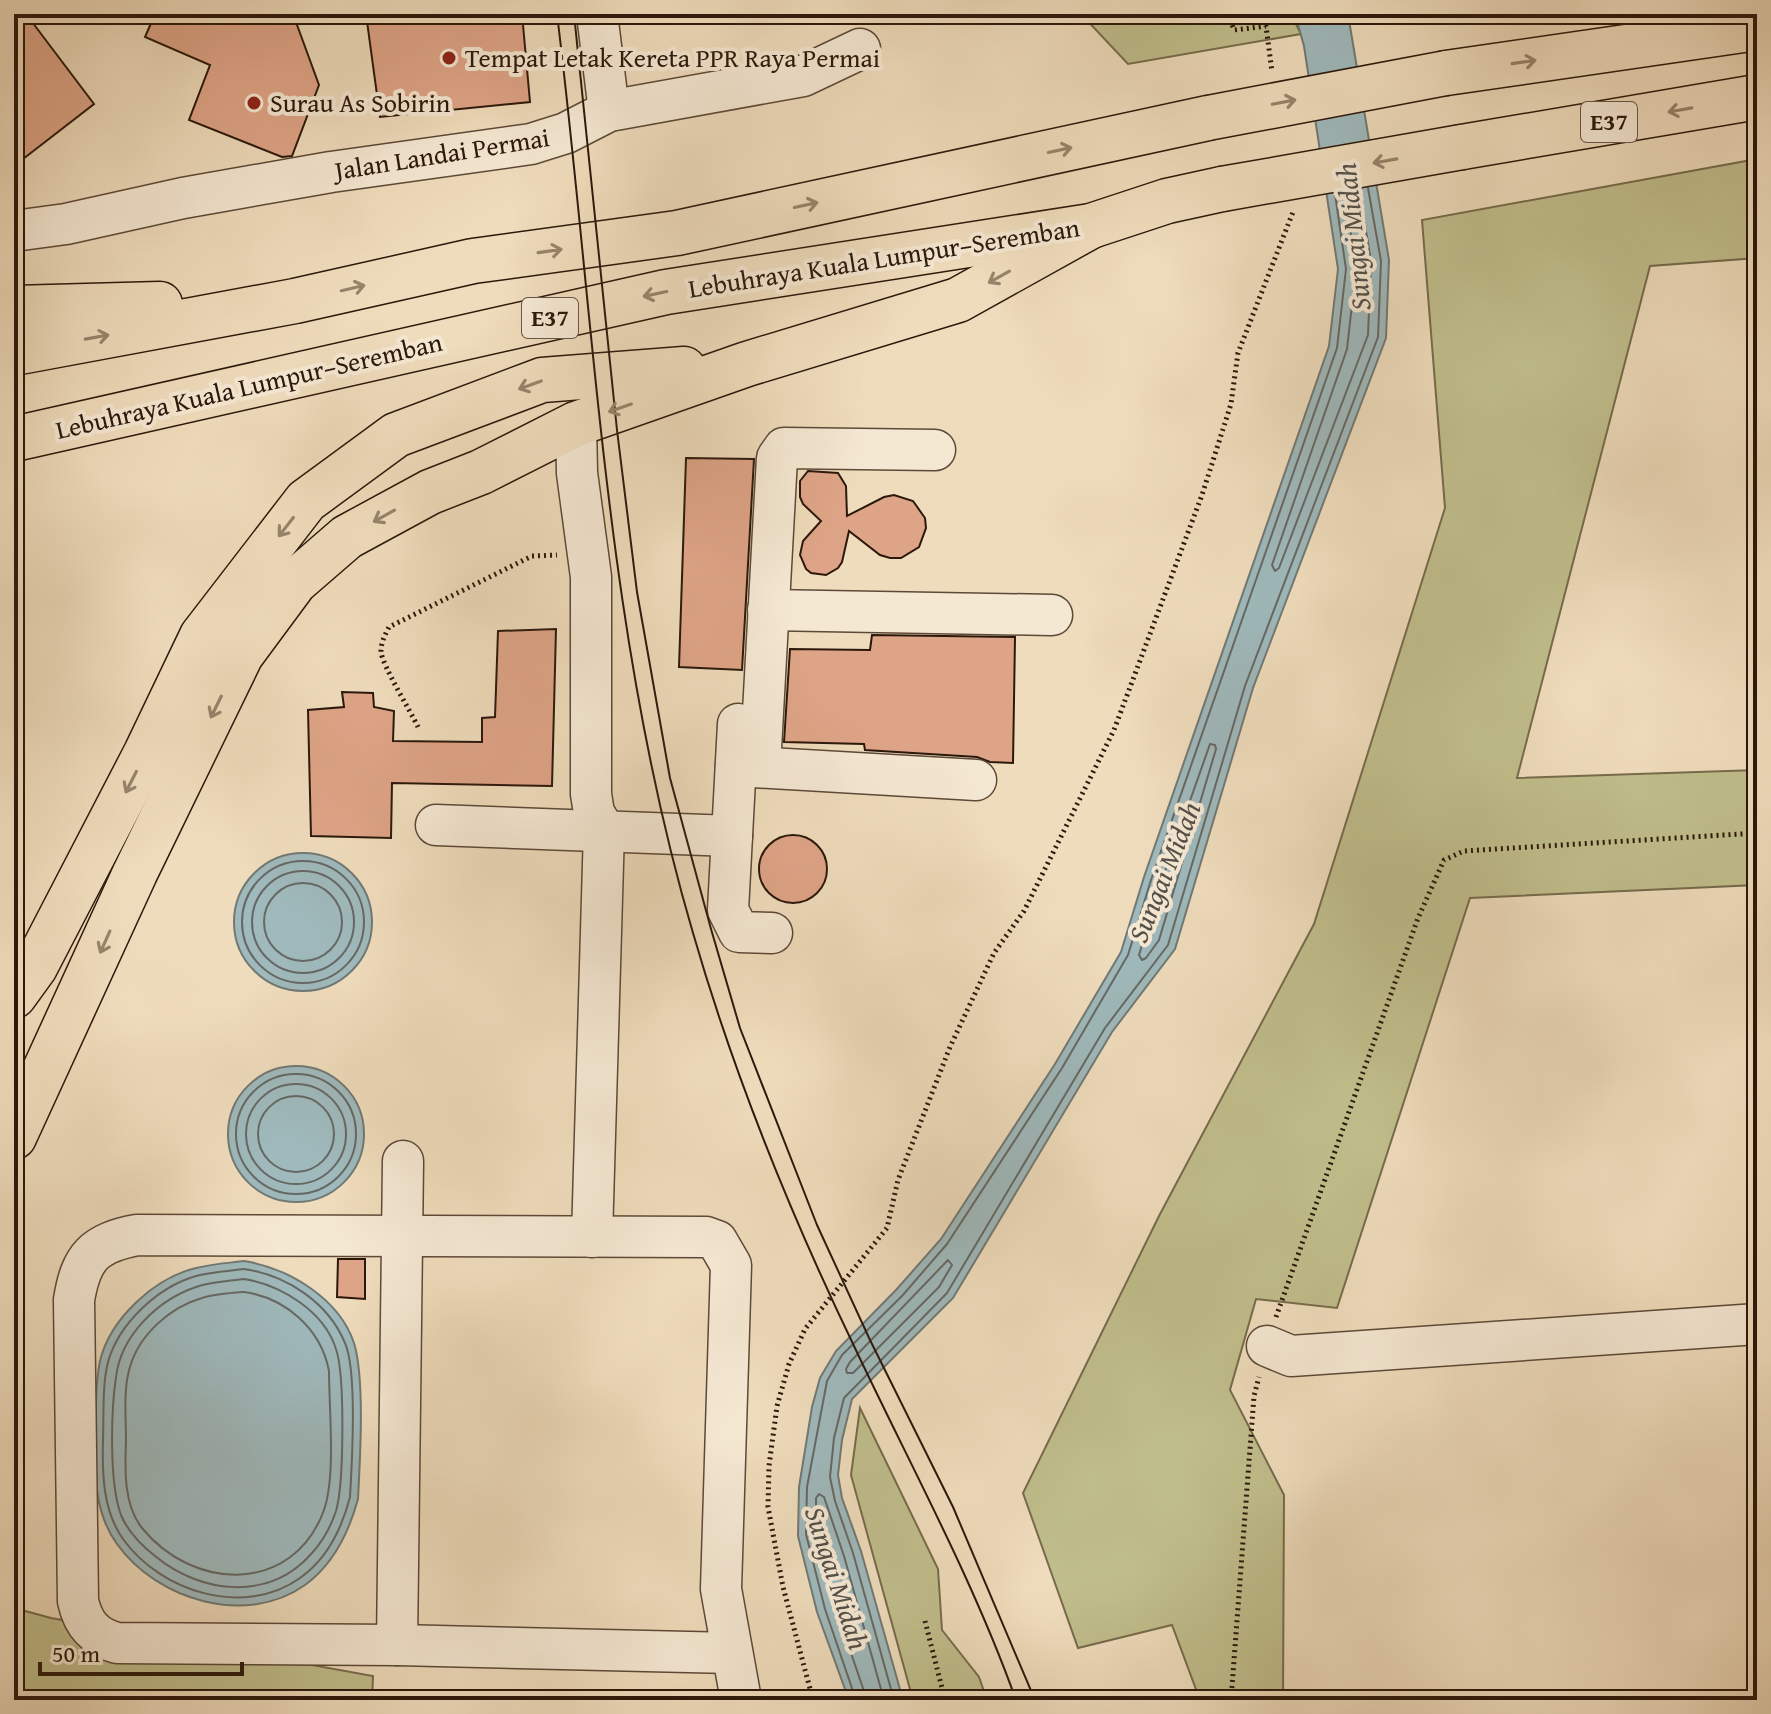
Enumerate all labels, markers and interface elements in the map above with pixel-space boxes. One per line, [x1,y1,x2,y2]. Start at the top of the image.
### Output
place label: Tempat Letak Kereta PPR Raya Permai [465,38,880,77]
marker: Tempat Letak Kereta PPR Raya Permai [440,49,458,67]
one-way arrow [1510,54,1536,69]
place label: Surau As Sobirin [270,83,451,122]
marker: Surau As Sobirin [245,94,263,112]
one-way arrow [1271,94,1297,109]
road number: E37 [1581,102,1637,142]
one-way arrow [1668,103,1693,118]
street label: Jalan Landai Permai [329,117,552,190]
one-way arrow [1047,142,1073,157]
one-way arrow [1373,154,1398,169]
water label: Sungai Midah [1324,161,1381,313]
one-way arrow [793,197,819,212]
street label: Lebuhraya Kuala Lumpur–Seremban [686,207,1083,308]
one-way arrow [537,243,563,258]
one-way arrow [987,270,1011,286]
one-way arrow [339,280,365,295]
one-way arrow [642,287,668,302]
road number: E37 [522,298,578,338]
street label: Lebuhraya Kuala Lumpur–Seremban [52,322,446,449]
one-way arrow [84,329,109,344]
one-way arrow [518,379,543,393]
one-way arrow [608,402,633,417]
one-way arrow [373,509,397,525]
one-way arrow [277,516,294,537]
one-way arrow [208,695,223,719]
one-way arrow [123,770,139,794]
water label: Sungai Midah [1117,795,1210,948]
one-way arrow [96,929,111,954]
water label: Sungai Midah [795,1501,880,1655]
scale bar [40,1626,242,1676]
text: 50 m [52,1636,100,1671]

